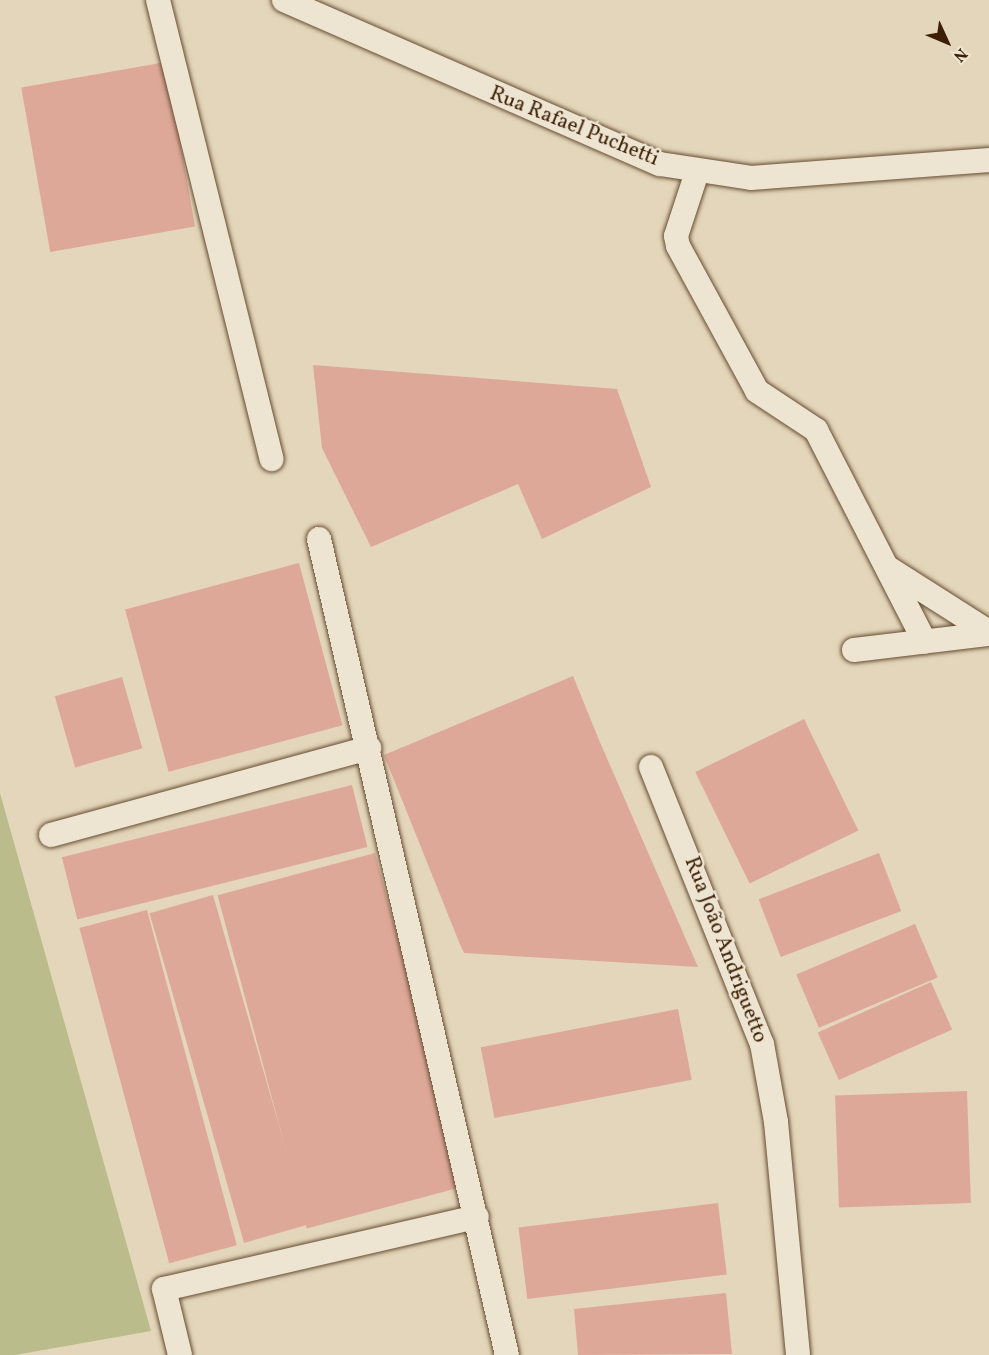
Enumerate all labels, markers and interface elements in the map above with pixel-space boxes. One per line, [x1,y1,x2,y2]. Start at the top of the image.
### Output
north arrow [917,12,977,72]
text: N [948,43,972,66]
street label: Rua Rafael Puchetti [486,82,662,172]
street label: Rua João Andriguetto [678,853,772,1047]

